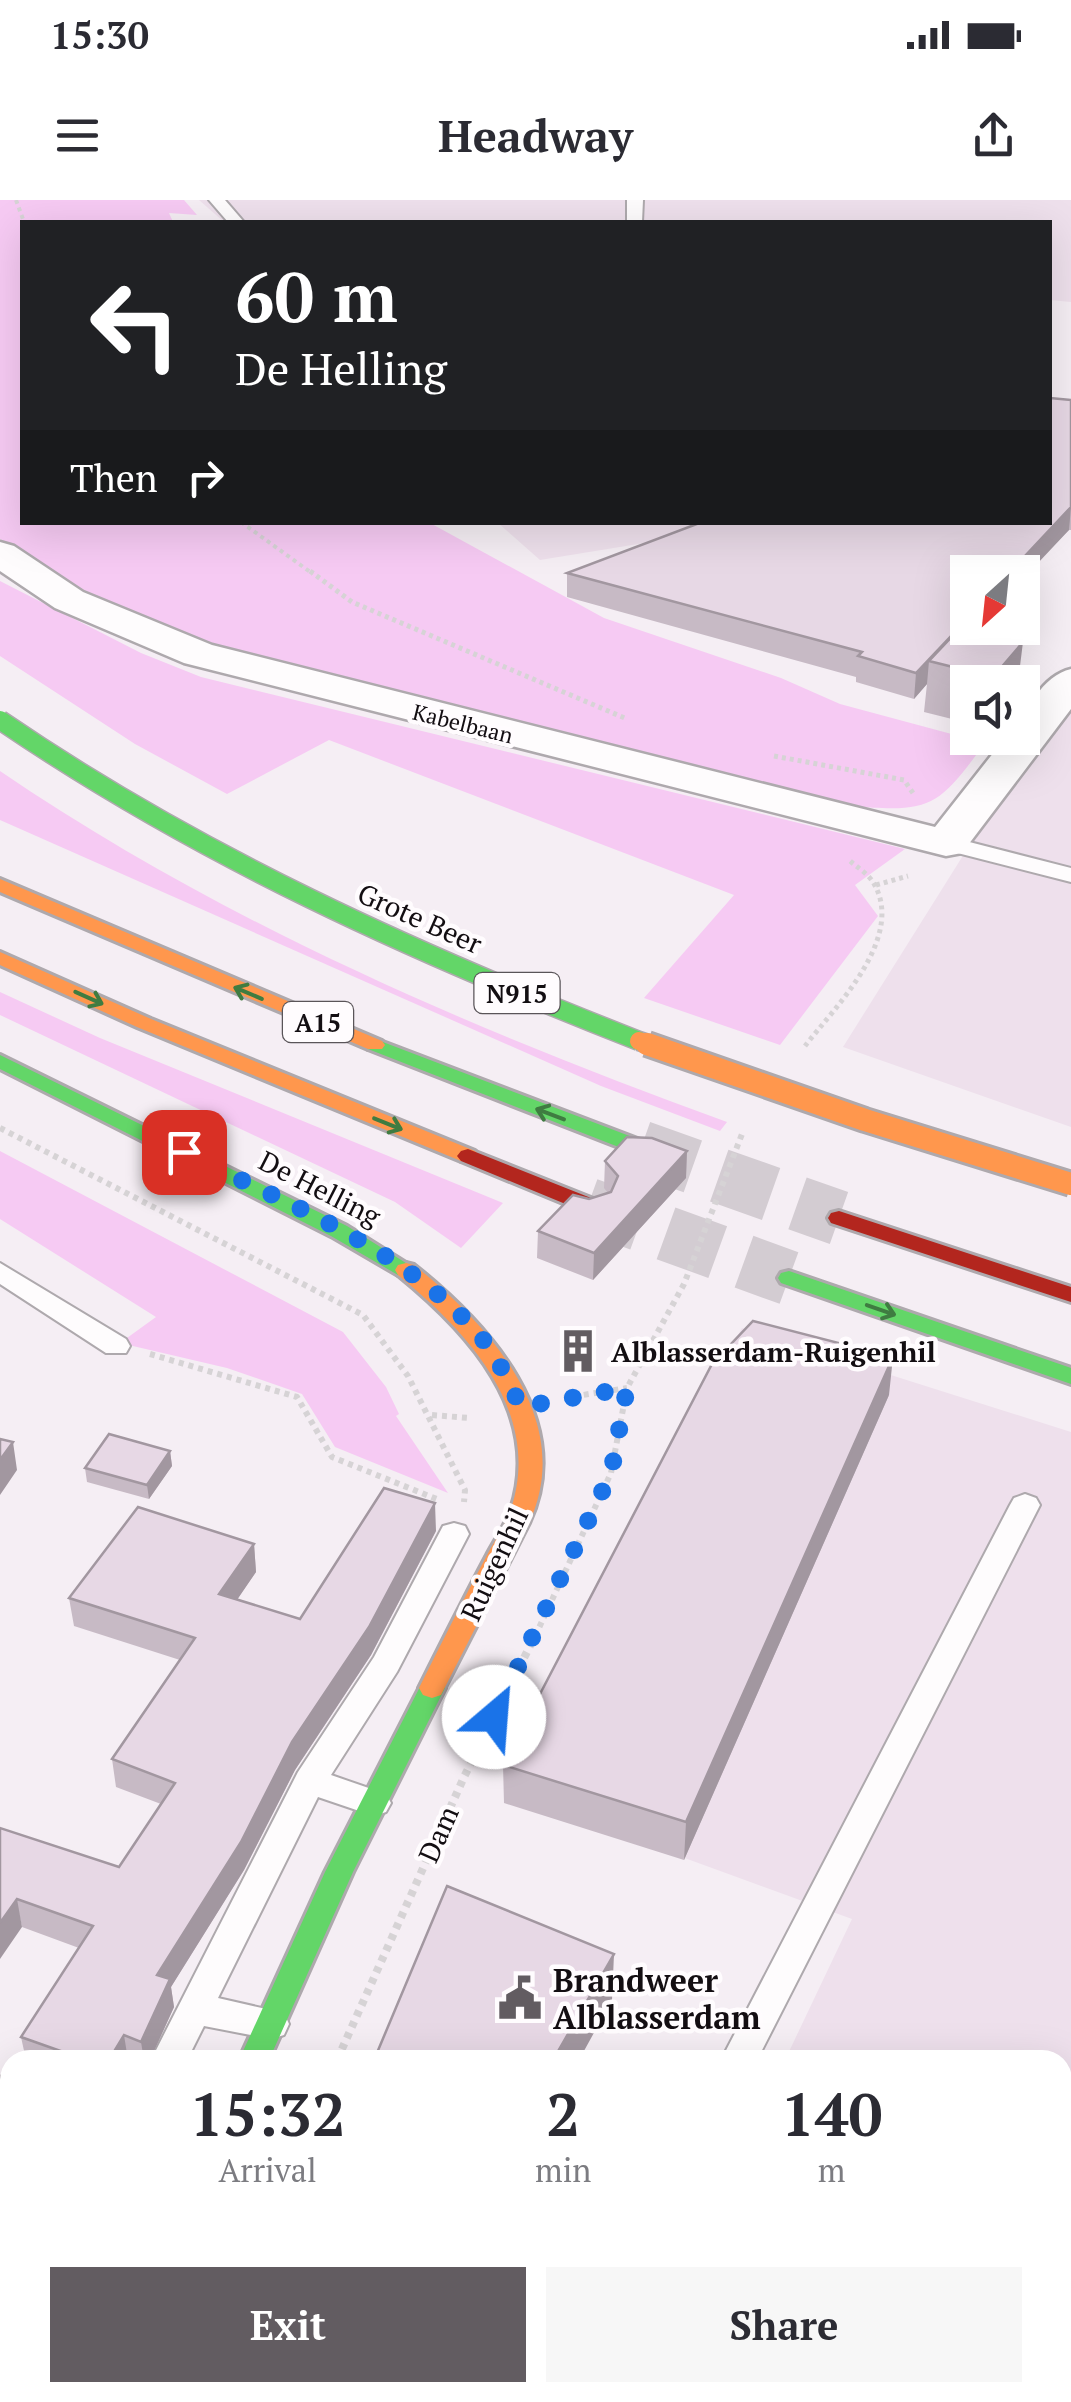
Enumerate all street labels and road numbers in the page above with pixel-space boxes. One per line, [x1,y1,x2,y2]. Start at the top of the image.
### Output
street label: Kabelbaan [410,697,516,749]
street label: Grote Beer [352,874,488,962]
road number: N915 [474,973,560,1013]
road number: A15 [283,1002,353,1042]
street label: De Helling [253,1142,388,1235]
street label: Ruigenhil [452,1501,536,1627]
street label: Dam [409,1800,467,1868]

